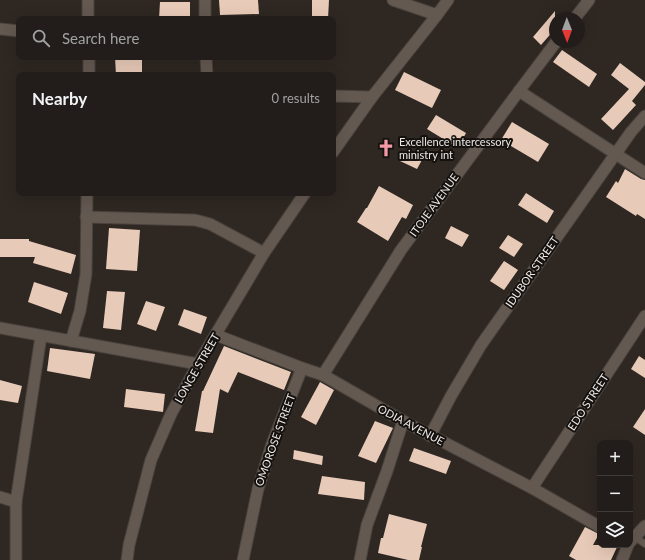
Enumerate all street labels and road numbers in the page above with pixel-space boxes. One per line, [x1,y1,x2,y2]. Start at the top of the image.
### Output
street label: ITOJE AVENUE [406,171,461,239]
street label: IDUBOR STREET [502,233,561,310]
street label: LONGE STREET [171,330,222,405]
street label: EDO STREET [564,371,611,432]
street label: OMOROSE STREET [252,391,297,488]
street label: ODIA AVENUE [376,402,447,447]

